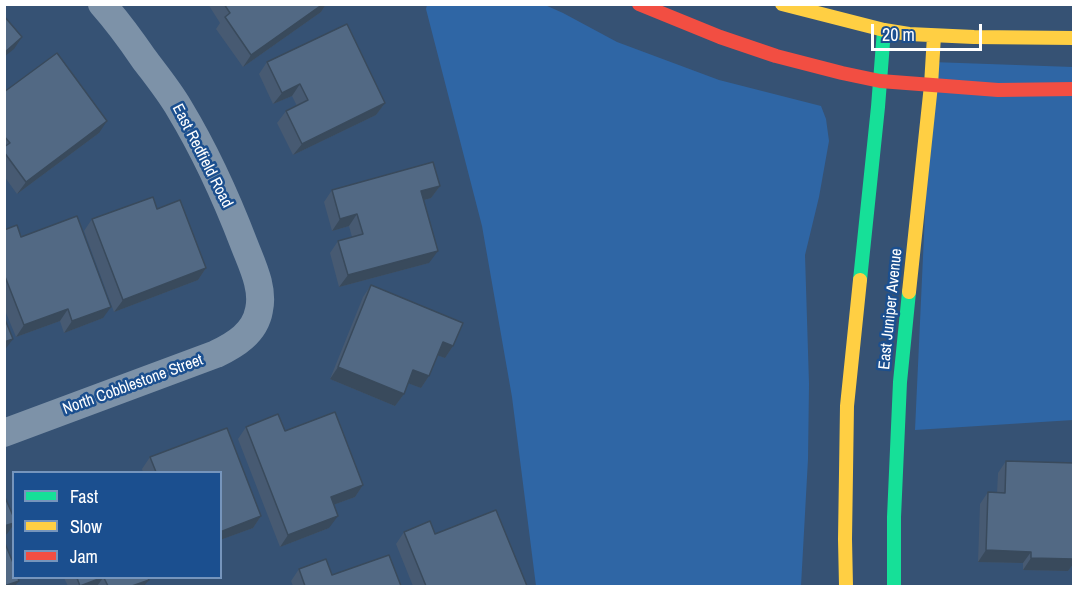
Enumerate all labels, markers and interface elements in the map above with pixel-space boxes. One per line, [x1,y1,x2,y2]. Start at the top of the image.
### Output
scale bar [874,12,985,50]
text: 20 m [882,22,915,47]
street label: East Redfield Road [168,101,236,211]
street label: East Juniper Avenue [875,248,907,370]
street label: North Cobblestone Street [60,351,206,419]
legend [12,471,222,579]
text: Fast [70,484,98,509]
text: Slow [70,514,102,539]
text: Jam [70,544,98,569]

